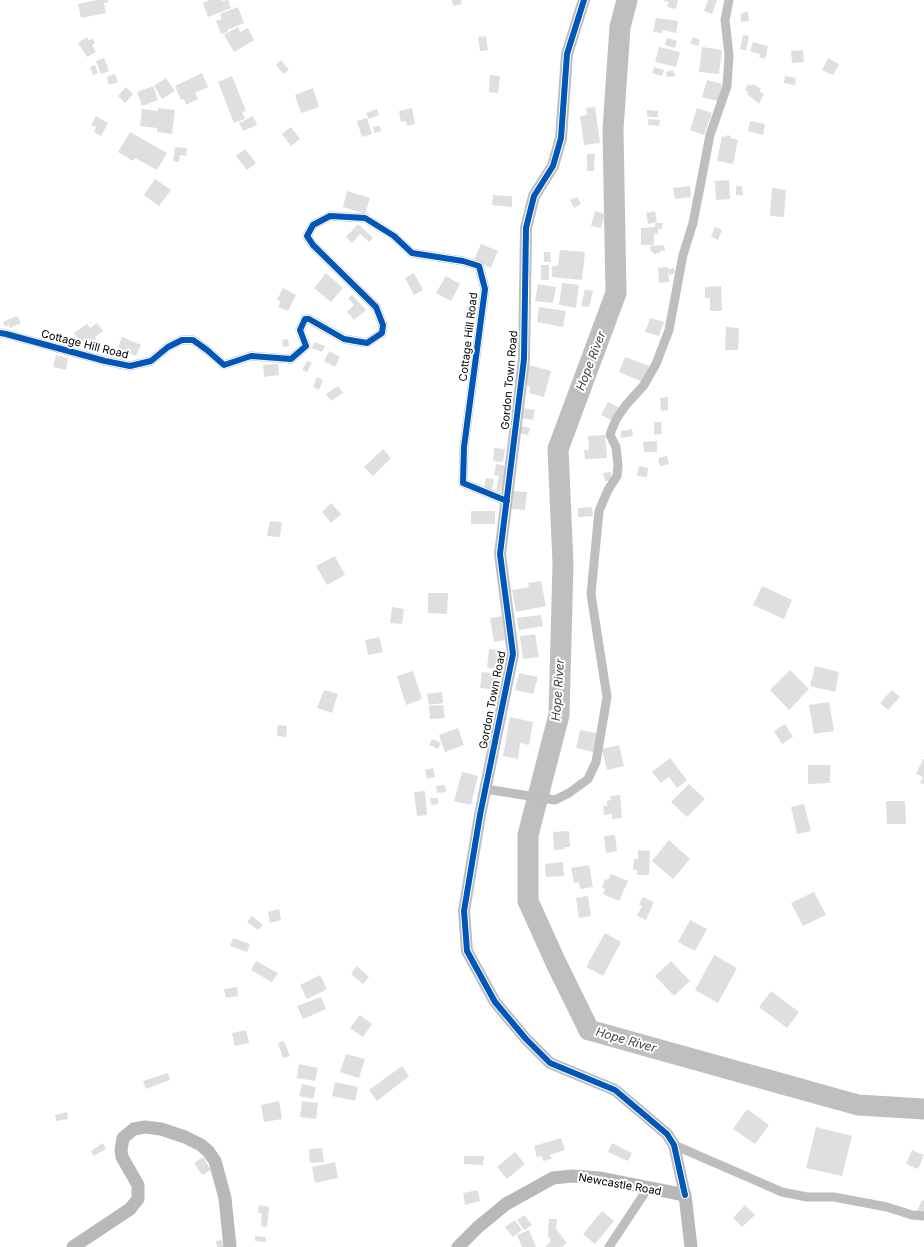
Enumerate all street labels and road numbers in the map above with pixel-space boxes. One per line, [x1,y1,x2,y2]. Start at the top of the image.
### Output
street label: Cottage Hill Road [456,292,480,382]
street label: Cottage Hill Road [40,326,130,362]
street label: Gordon Town Road [498,330,520,430]
street label: Gordon Town Road [476,650,508,750]
street label: Newcastle Road [577,1170,663,1198]

